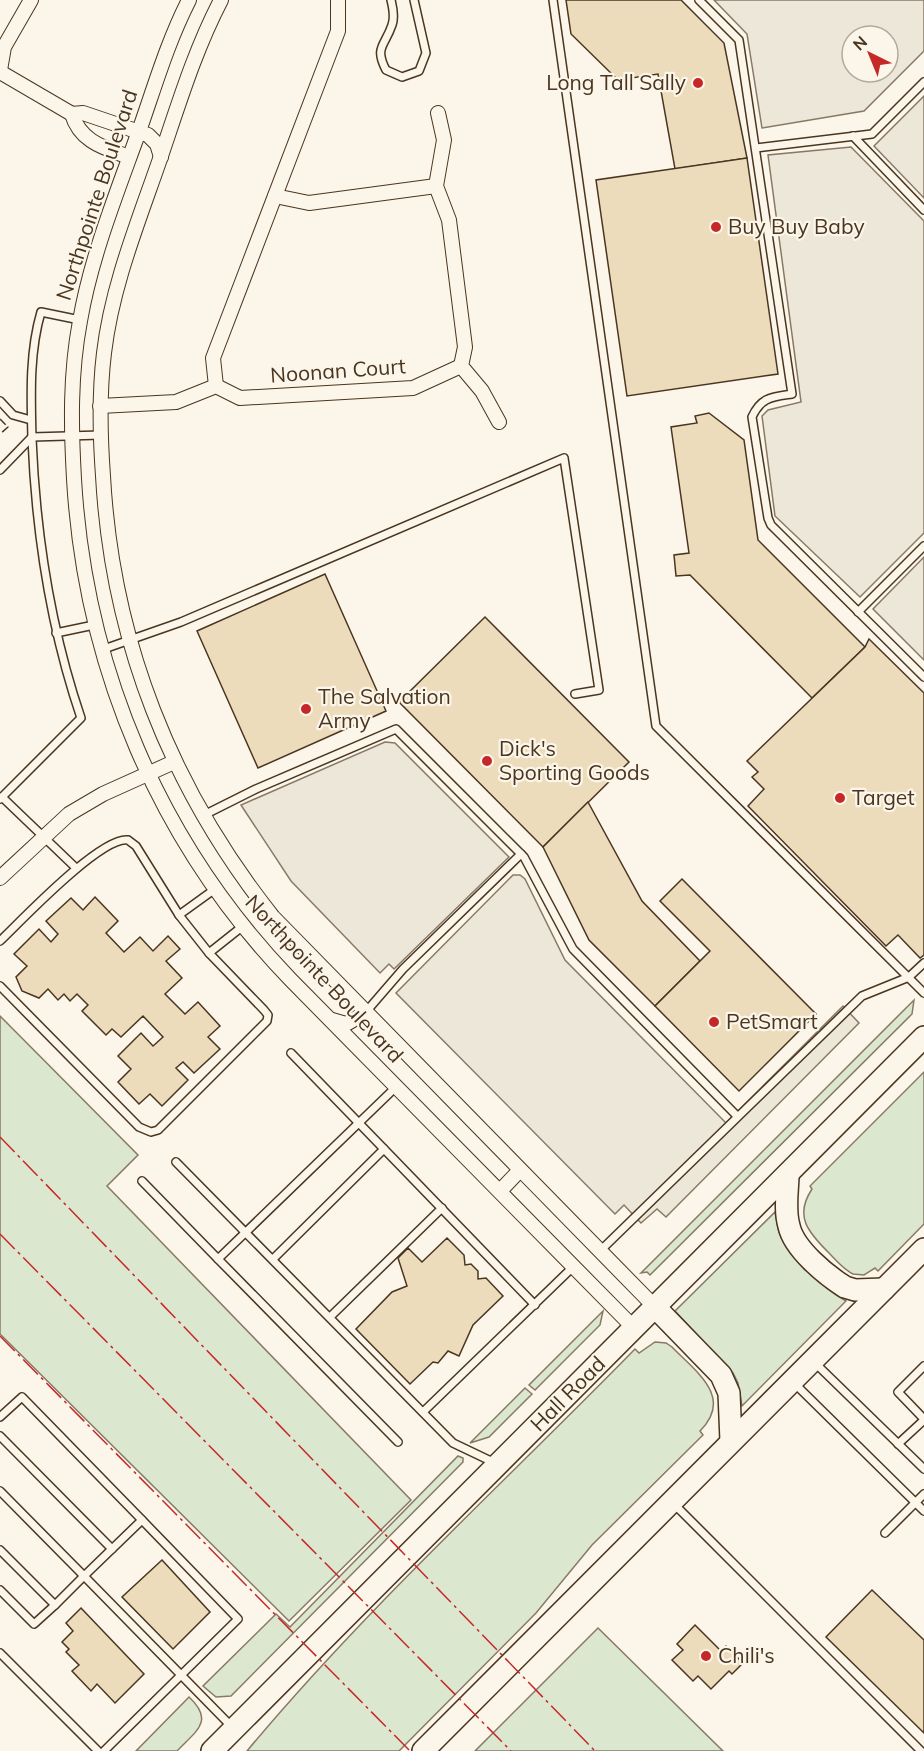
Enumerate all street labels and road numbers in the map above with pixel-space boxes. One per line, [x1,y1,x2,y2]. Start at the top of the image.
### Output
street label: Northpointe Boulevard [50,86,142,303]
street label: Noonan Court [269,352,406,388]
street label: Northpointe Boulevard [240,889,409,1068]
street label: Hall Road [524,1350,610,1436]

